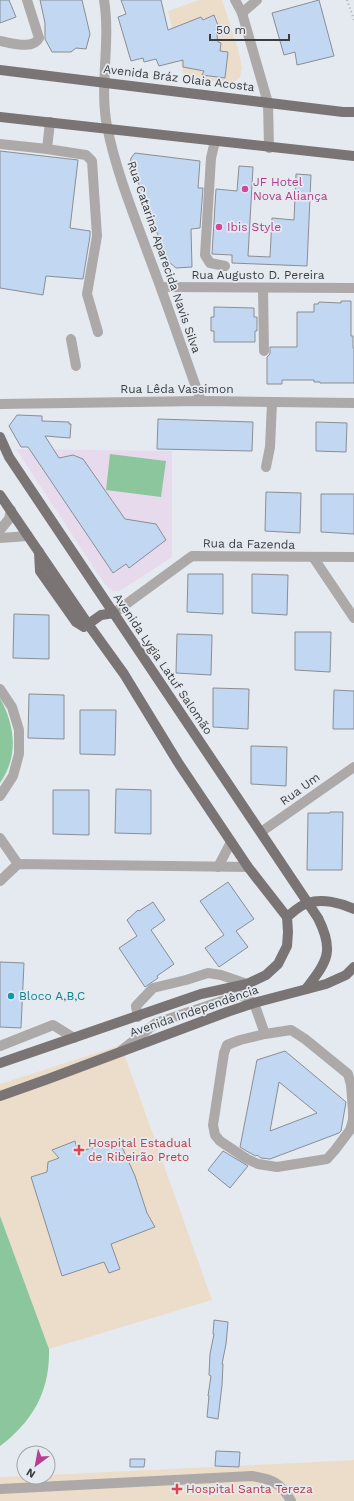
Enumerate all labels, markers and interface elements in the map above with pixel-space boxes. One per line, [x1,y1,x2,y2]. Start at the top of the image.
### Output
scale bar [210,16,289,42]
text: 50 m [216,23,246,37]
street label: Avenida Bráz Olaia Acosta [103,62,255,94]
street label: Rua Catarina Aparecida Navis Silva [124,159,204,355]
place label: JF Hotel Nova Aliança [253,175,328,203]
marker: JF Hotel Nova Aliança [240,184,250,194]
place label: Ibis Style [227,220,281,234]
marker: Ibis Style [214,222,224,232]
street label: Rua Augusto D. Pereira [191,268,325,282]
street label: Rua Lêda Vassimon [120,382,234,396]
street label: Rua da Fazenda [203,536,296,552]
street label: Avenida Lygia Latuf Salomão [110,591,216,737]
street label: Rua Um [277,770,323,808]
street label: Avenida Independência [128,982,260,1040]
place label: Bloco A,B,C [19,989,85,1003]
marker: Bloco A,B,C [6,991,16,1001]
place label: Hospital Estadual de Ribeirão Preto [88,1136,192,1164]
marker: Hospital Estadual de Ribeirão Preto [73,1144,85,1156]
north arrow [16,1445,56,1485]
text: N [24,1465,38,1481]
place label: Hospital Santa Tereza [186,1482,313,1496]
marker: Hospital Santa Tereza [171,1483,183,1495]

